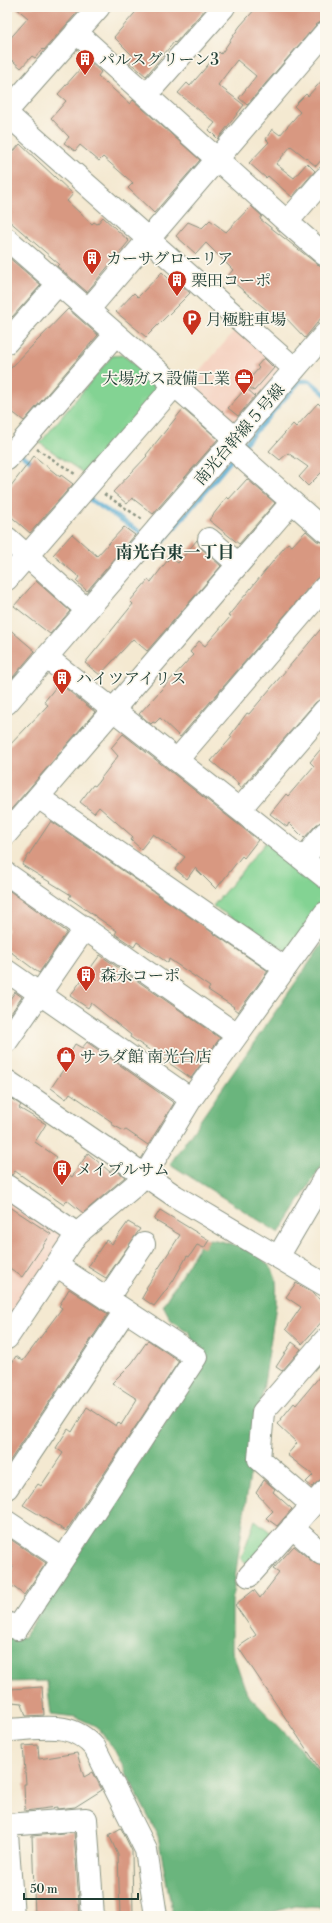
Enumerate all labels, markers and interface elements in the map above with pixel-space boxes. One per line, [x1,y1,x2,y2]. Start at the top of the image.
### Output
building icon: パルスグリーン3 [74,48,96,76]
place label: パルスグリーン3 [99,50,219,70]
building icon: カーサグローリア [81,247,103,275]
place label: カーサグローリア [106,249,233,269]
building icon: 栗田コーポ [166,269,188,297]
place label: 栗田コーポ [191,271,271,291]
parking icon: 月極駐車場 [181,308,203,336]
place label: 月極駐車場 [206,310,286,330]
office icon: 大場ガス設備工業 [233,367,255,395]
place label: 大場ガス設備工業 [102,369,230,389]
street label: 南光台幹線５号線 [190,380,289,490]
district label: 南光台東一丁目 [116,542,235,564]
building icon: ハイツアイリス [51,667,73,695]
place label: ハイツアイリス [76,669,186,689]
building icon: 森永コーポ [75,964,97,992]
place label: 森永コーポ [100,966,180,986]
shop icon: サラダ館 南光台店 [55,1045,77,1073]
place label: サラダ館 南光台店 [80,1047,211,1067]
building icon: メイプルサム [51,1158,73,1186]
place label: メイプルサム [76,1160,170,1180]
scale bar [24,1875,138,1901]
text: 50 m [30,1882,58,1897]

